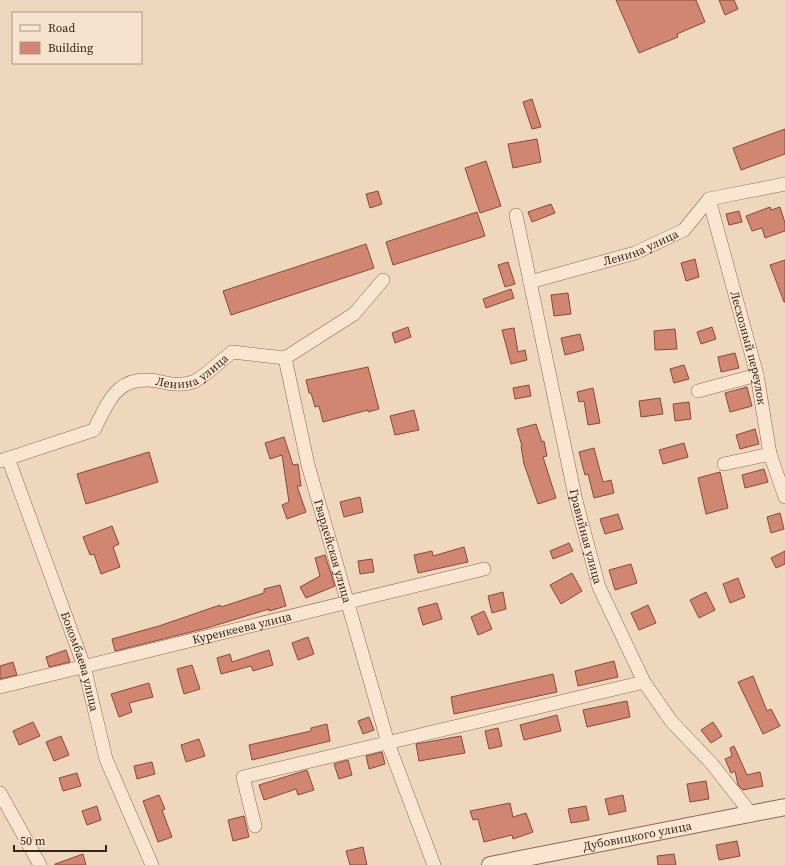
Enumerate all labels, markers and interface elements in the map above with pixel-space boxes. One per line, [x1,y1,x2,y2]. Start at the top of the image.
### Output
legend [12,12,142,64]
text: Road [48,20,75,36]
text: Building [48,40,93,56]
street label: Ленина улица [601,225,682,269]
street label: Лесхозный переулок [726,289,770,406]
street label: Ленина улица [154,350,232,392]
street label: Гравийная улица [566,488,606,587]
street label: Гвардейская улица [310,497,356,606]
street label: Куренкеева улица [191,608,294,648]
street label: Бокомбаева улица [57,610,103,714]
street label: Дубовицкого улица [581,817,694,855]
scale bar [14,827,106,853]
text: 50 m [20,833,46,849]

